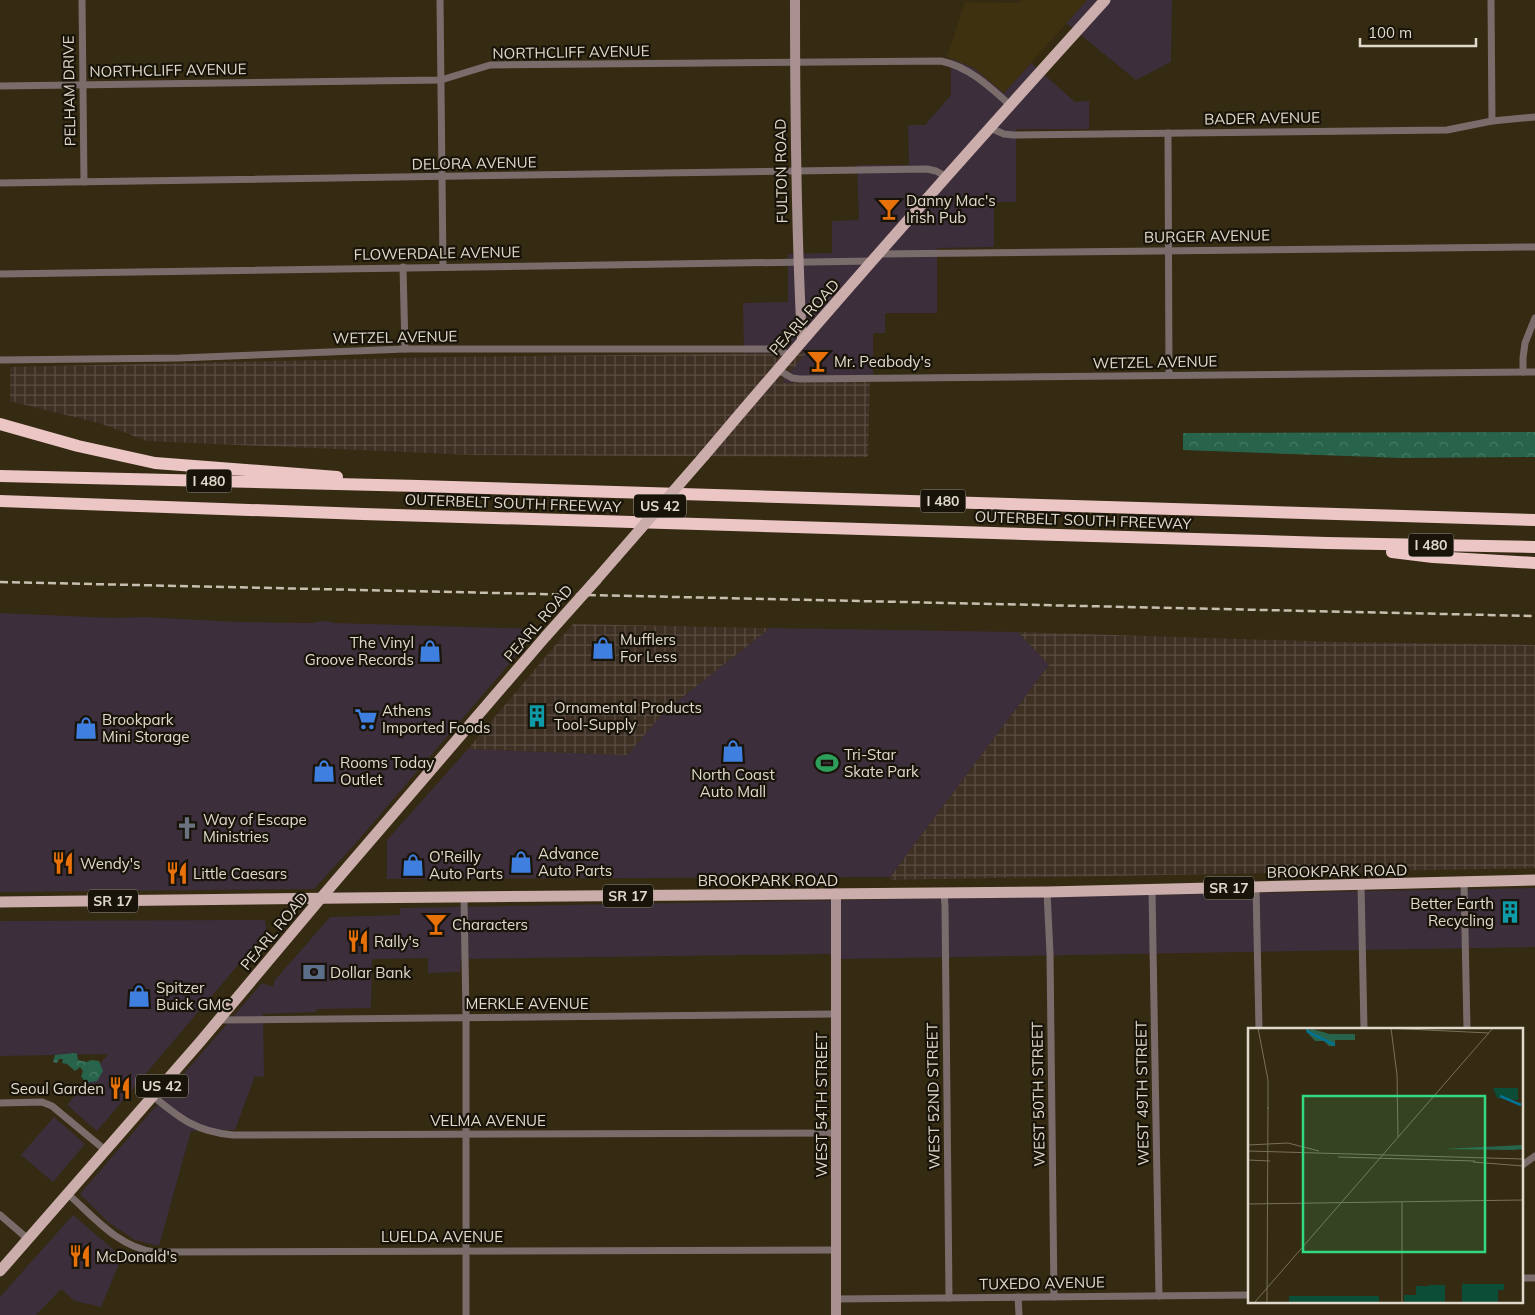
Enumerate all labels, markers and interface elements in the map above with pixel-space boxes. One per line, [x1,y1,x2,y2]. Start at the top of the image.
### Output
scale bar [1360,15,1476,47]
text: 100 m [1368,23,1412,42]
street label: PELHAM DRIVE [59,35,79,147]
street label: NORTHCLIFF AVENUE [492,41,650,63]
street label: NORTHCLIFF AVENUE [89,59,247,81]
street label: BADER AVENUE [1204,107,1320,129]
street label: FULTON ROAD [771,118,791,224]
street label: DELORA AVENUE [411,152,537,174]
place label: Danny Mac's Irish Pub [906,191,996,227]
bar icon: Danny Mac's Irish Pub [876,196,902,222]
street label: BURGER AVENUE [1144,225,1270,247]
street label: FLOWERDALE AVENUE [353,242,521,264]
street label: PEARL ROAD [765,275,843,359]
street label: WETZEL AVENUE [333,326,458,348]
bar icon: Mr. Peabody's [805,348,831,374]
street label: WETZEL AVENUE [1093,351,1218,373]
place label: Mr. Peabody's [834,352,931,371]
road number: I 480 [186,470,232,492]
street label: OUTERBELT SOUTH FREEWAY [404,490,623,516]
road number: I 480 [920,490,966,512]
road number: US 42 [634,494,686,518]
street label: OUTERBELT SOUTH FREEWAY [974,507,1193,533]
road number: I 480 [1408,534,1454,556]
street label: PEARL ROAD [499,581,577,665]
place label: Mufflers For Less [620,630,677,666]
place label: The Vinyl Groove Records [305,633,414,669]
shop icon: Mufflers For Less [590,635,616,661]
shop icon: The Vinyl Groove Records [417,638,443,664]
place label: Ornamental Products Tool-Supply [554,698,702,734]
place label: Athens Imported Foods [382,701,490,737]
building icon: Ornamental Products Tool-Supply [524,703,550,729]
supermarket icon: Athens Imported Foods [353,706,379,732]
place label: Brookpark Mini Storage [102,710,189,746]
shop icon: Brookpark Mini Storage [73,715,99,741]
shop icon: North Coast Auto Mall [720,738,746,764]
place label: Tri-Star Skate Park [844,745,919,781]
sports icon: Tri-Star Skate Park [814,750,840,776]
place label: Rooms Today Outlet [340,753,434,789]
shop icon: Rooms Today Outlet [311,758,337,784]
place label: North Coast Auto Mall [691,765,775,801]
place label: Way of Escape Ministries [203,810,307,846]
church icon: Way of Escape Ministries [174,815,200,841]
place label: Advance Auto Parts [538,844,612,880]
place label: O'Reilly Auto Parts [429,847,503,883]
shop icon: Advance Auto Parts [508,849,534,875]
restaurant icon: Wendy's [50,850,76,876]
shop icon: O'Reilly Auto Parts [400,852,426,878]
place label: Wendy's [80,854,140,873]
restaurant icon: Little Caesars [164,860,190,886]
street label: BROOKPARK ROAD [1267,860,1407,882]
place label: Little Caesars [193,864,287,883]
street label: BROOKPARK ROAD [698,871,838,890]
road number: SR 17 [1204,876,1254,900]
road number: SR 17 [603,884,653,908]
street label: PEARL ROAD [236,888,312,974]
road number: SR 17 [88,889,138,912]
place label: Better Earth Recycling [1410,894,1494,930]
building icon: Better Earth Recycling [1497,899,1523,925]
bar icon: Characters [423,911,449,937]
place label: Characters [452,915,528,934]
restaurant icon: Rally's [345,928,371,954]
place label: Rally's [374,932,419,951]
bank icon: Dollar Bank [301,959,327,985]
place label: Dollar Bank [330,963,411,982]
place label: Spitzer Buick GMC [156,978,232,1014]
shop icon: Spitzer Buick GMC [126,983,152,1009]
street label: MERKLE AVENUE [466,994,589,1013]
street label: WEST 49TH STREET [1131,1020,1153,1166]
street label: WEST 50TH STREET [1027,1021,1049,1167]
street label: WEST 52ND STREET [922,1022,944,1170]
inset map [1248,1028,1522,1302]
street label: WEST 54TH STREET [812,1033,831,1177]
road number: US 42 [136,1074,188,1098]
restaurant icon: Seoul Garden [107,1075,133,1101]
place label: Seoul Garden [11,1079,104,1098]
street label: VELMA AVENUE [430,1111,546,1130]
street label: LUELDA AVENUE [381,1227,503,1246]
restaurant icon: McDonald's [67,1243,93,1269]
place label: McDonald's [96,1247,177,1266]
street label: TUXEDO AVENUE [979,1272,1105,1294]

